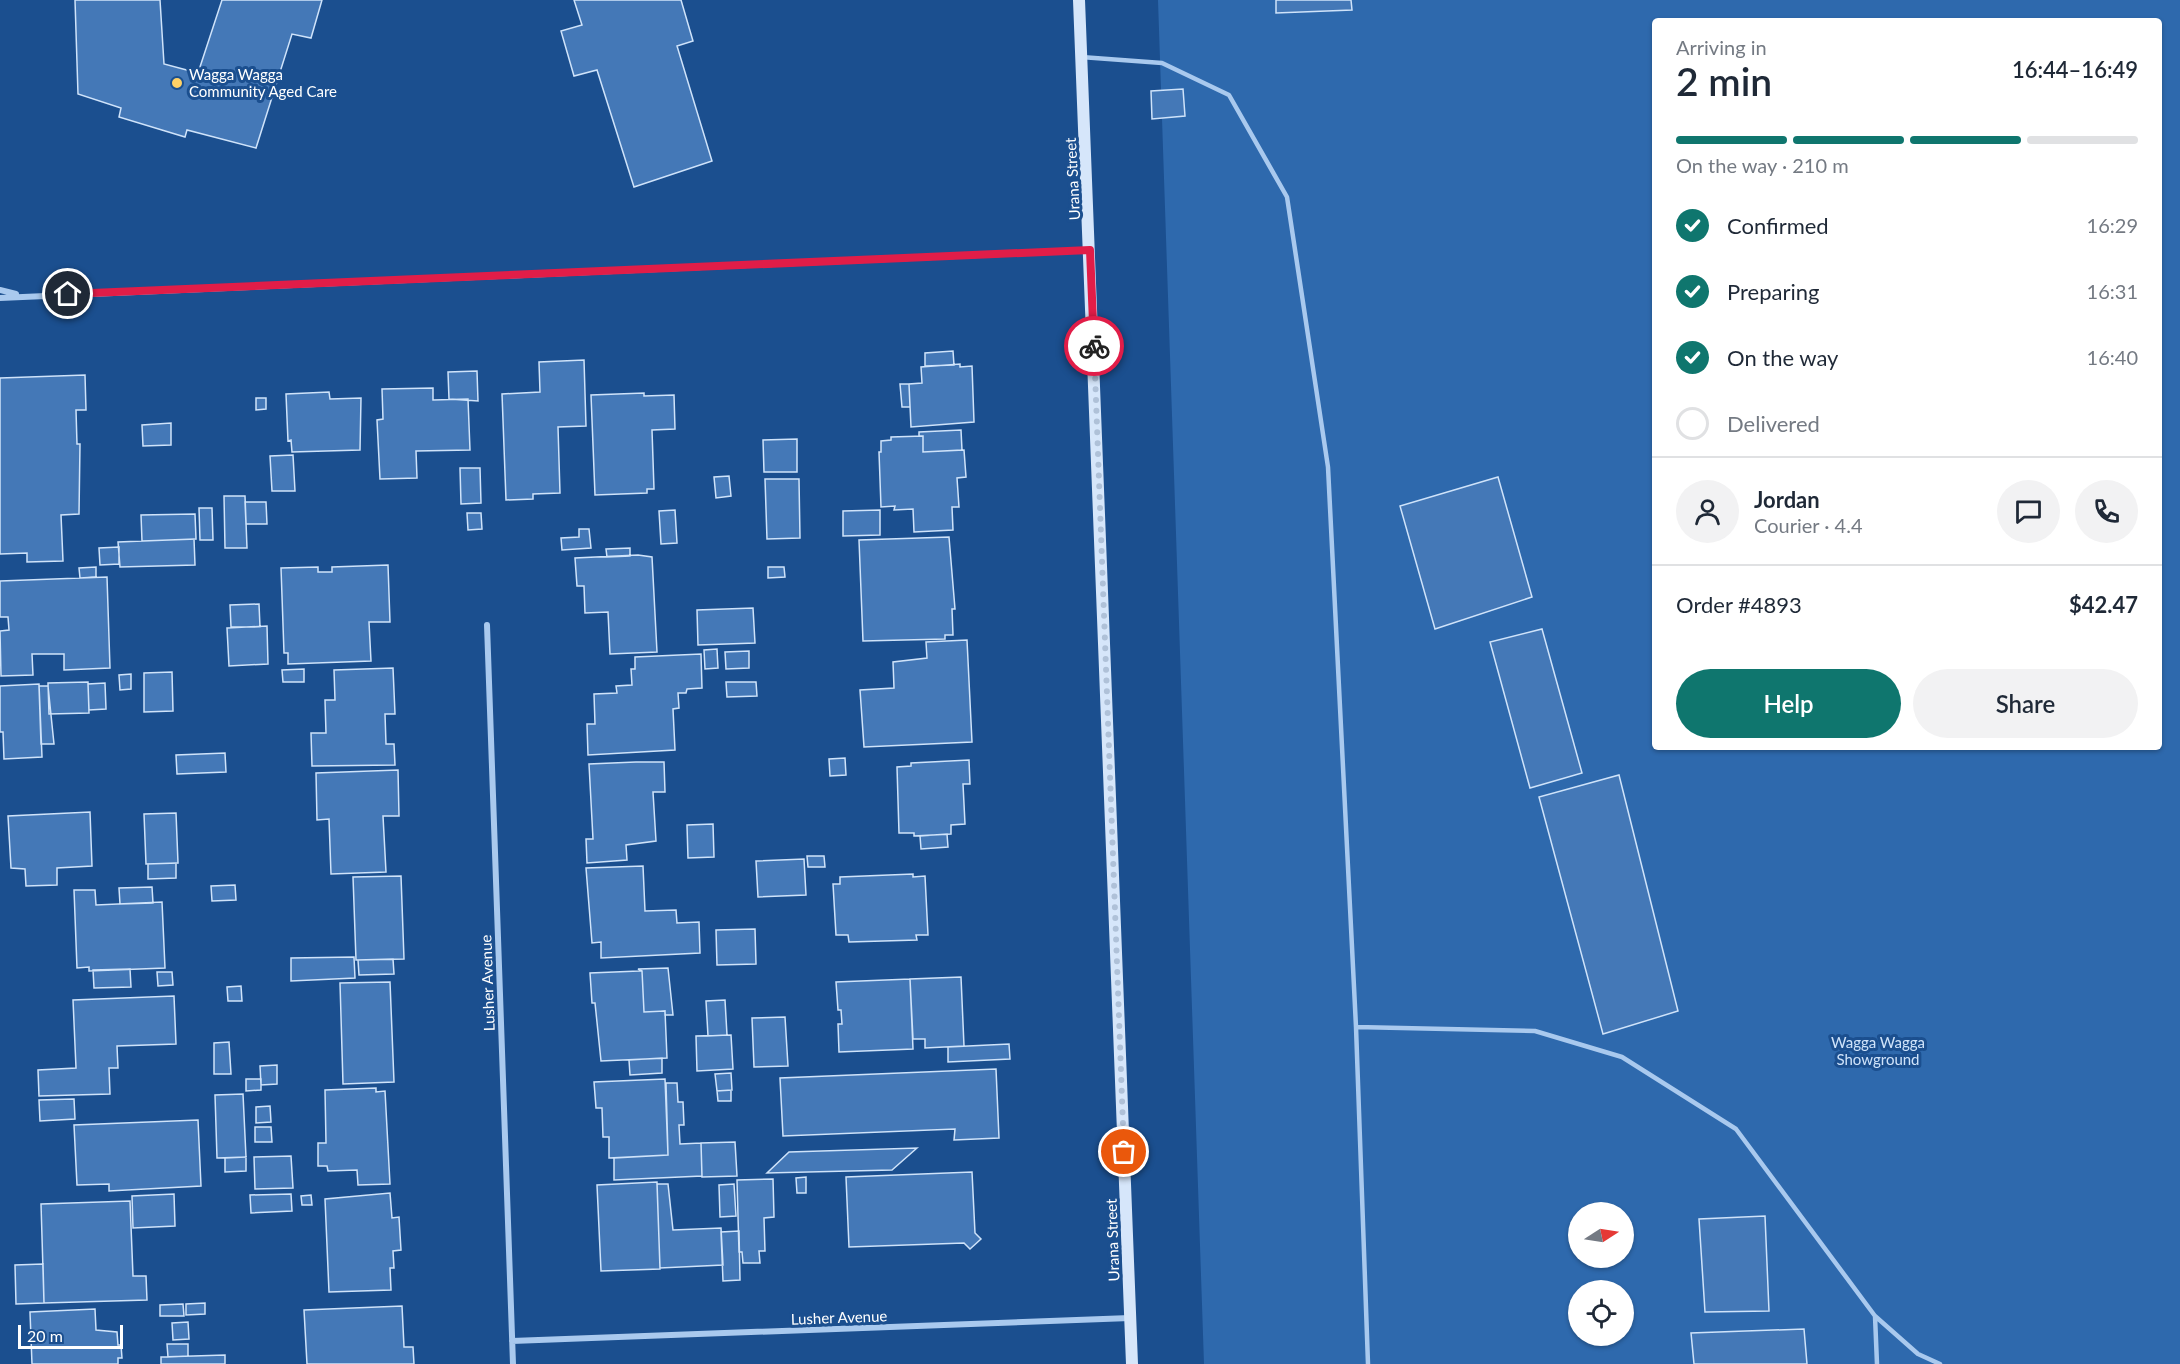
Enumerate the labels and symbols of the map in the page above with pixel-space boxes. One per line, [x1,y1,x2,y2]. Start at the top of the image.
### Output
place label: Wagga Wagga Community Aged Care [189,65,337,100]
marker: Wagga Wagga Community Aged Care [170,76,184,90]
street label: Urana Street [1061,137,1083,221]
pin [42,268,93,319]
courier [1064,316,1124,376]
street label: Lusher Avenue [476,934,498,1032]
park label: Wagga Wagga Showground [1831,1033,1925,1068]
pin [1098,1126,1149,1177]
street label: Urana Street [1102,1198,1122,1282]
north arrow [1568,1202,1634,1268]
street label: Lusher Avenue [790,1306,888,1328]
scale bar [18,1322,123,1350]

